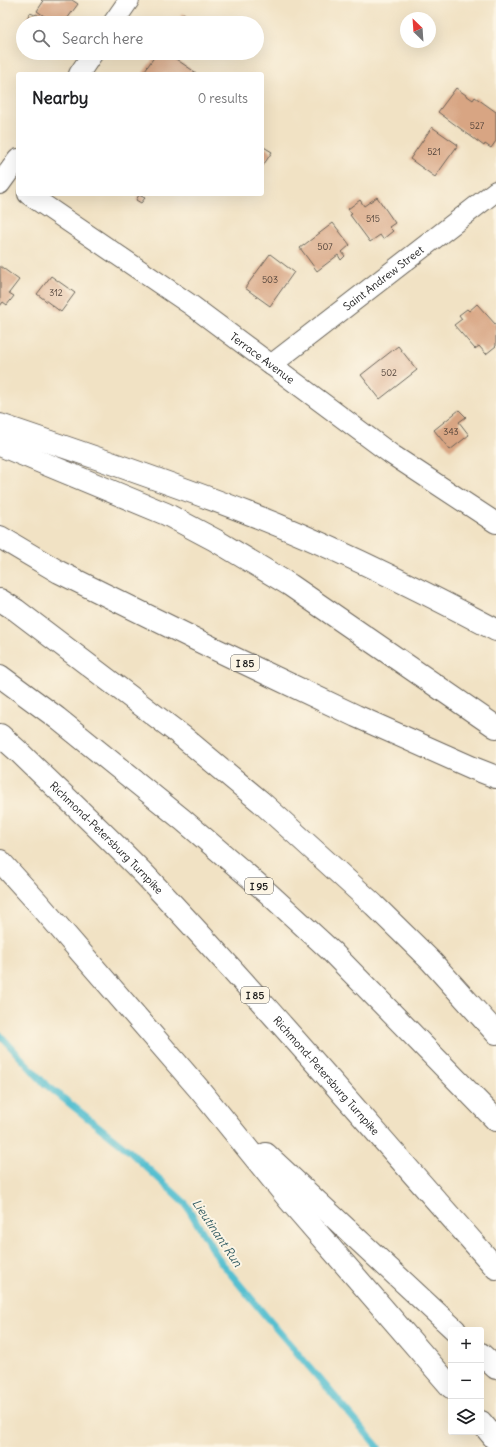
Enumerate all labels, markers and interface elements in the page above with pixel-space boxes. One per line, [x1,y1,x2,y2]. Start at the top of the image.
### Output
north arrow [400,12,436,48]
search box [16,16,264,60]
icon: search [30,27,52,49]
text: Search here [62,29,143,48]
text: Nearby [32,87,88,109]
text: 0 results [198,90,248,107]
house number: 527 [470,120,485,131]
house number: 521 [427,146,441,157]
house number: 515 [366,213,380,224]
house number: 507 [317,241,333,252]
street label: Saint Andrew Street [340,242,427,314]
house number: 503 [262,274,278,285]
house number: 312 [49,287,63,298]
street label: Terrace Avenue [227,329,297,387]
house number: 502 [381,367,397,378]
house number: 343 [443,426,459,437]
road number: I 85 [231,655,259,671]
street label: Richmond-Petersburg Turnpike [47,779,166,897]
road number: I 95 [245,878,273,894]
road number: I 85 [241,987,269,1003]
street label: Richmond-Petersburg Turnpike [270,1013,383,1138]
water label: Lieutinant Run [189,1196,246,1270]
map controls [448,1327,484,1435]
button: + [448,1327,484,1363]
button: − [448,1363,484,1399]
button: layers [448,1399,484,1435]

